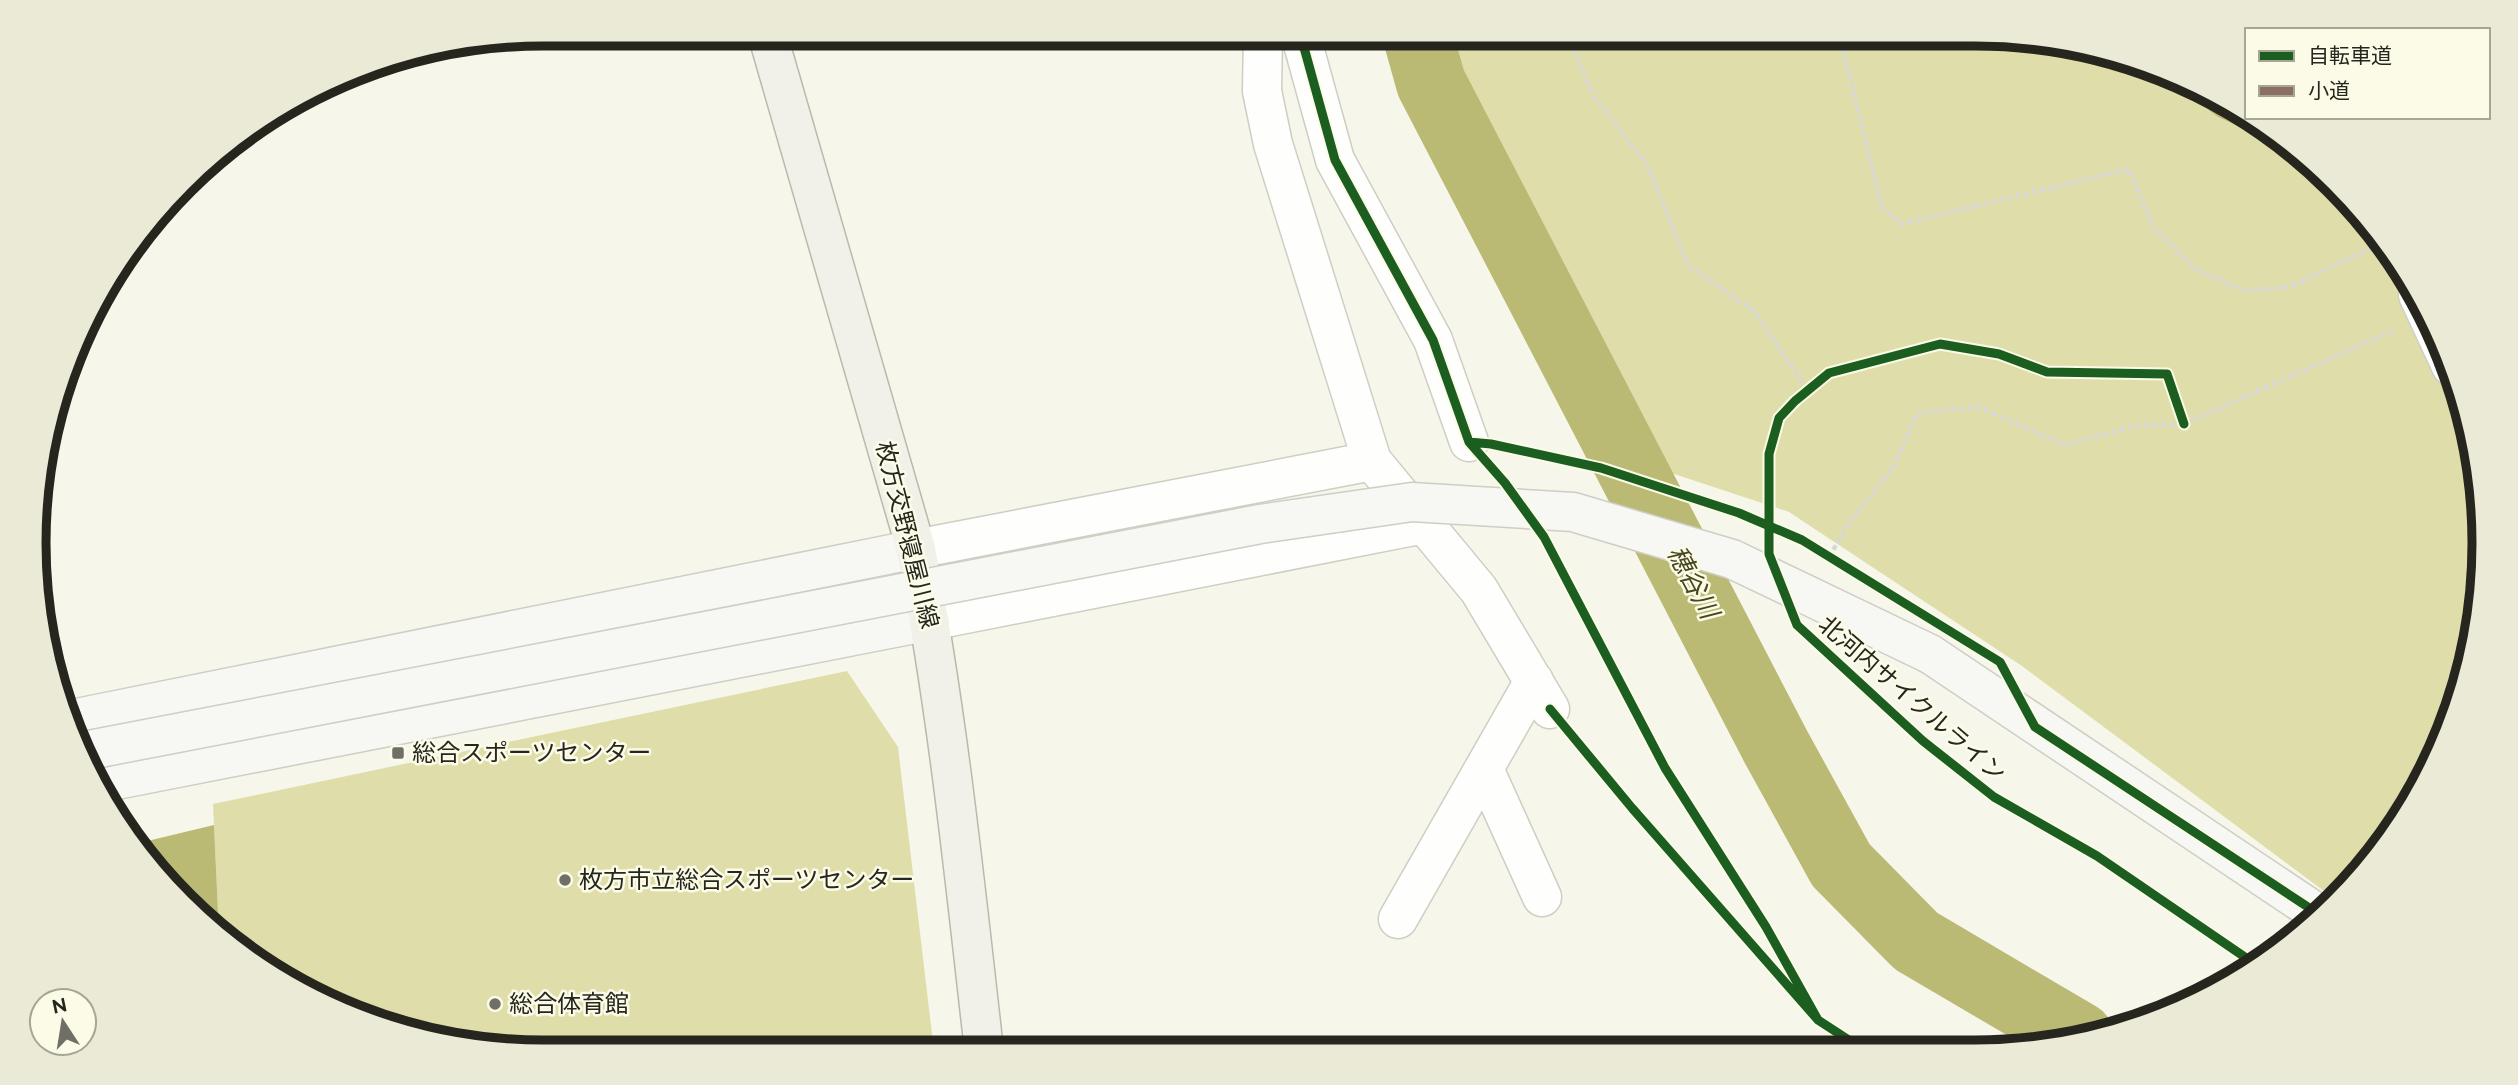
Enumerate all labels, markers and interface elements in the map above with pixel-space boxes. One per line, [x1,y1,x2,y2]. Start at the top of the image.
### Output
legend [2245,28,2490,119]
text: 自転車道 [2308,43,2392,68]
text: 小道 [2308,78,2350,103]
street label: 枚方交野寝屋川線 [870,438,945,632]
water label: 穂谷川 [1661,541,1726,626]
street label: 北河内サイクルライン [1813,609,2012,788]
place label: 総合スポーツセンター [412,738,652,767]
marker: 総合スポーツセンター [390,745,406,761]
place label: 枚方市立総合スポーツセンター [579,865,915,894]
marker: 枚方市立総合スポーツセンター [557,872,573,888]
north arrow [28,987,98,1057]
place label: 総合体育館 [509,989,629,1018]
text: N [50,993,69,1018]
marker: 総合体育館 [487,996,503,1012]

